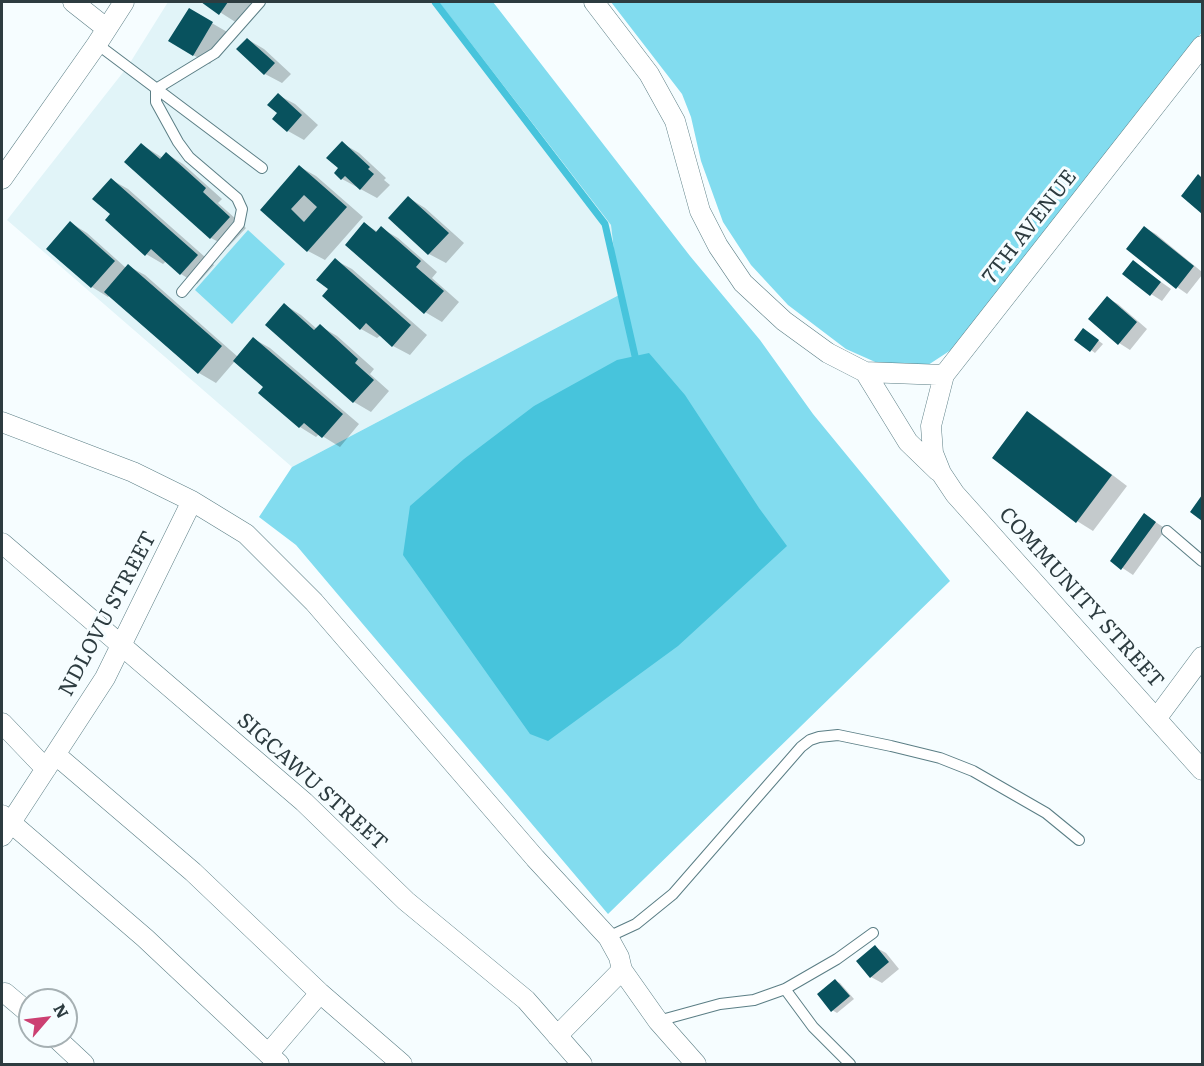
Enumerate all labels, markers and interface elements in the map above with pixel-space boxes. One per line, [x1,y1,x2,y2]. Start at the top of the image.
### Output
street label: 7TH AVENUE [978,165,1082,289]
street label: COMMUNITY STREET [993,503,1169,693]
street label: NDLOVU STREET [54,527,162,701]
street label: SIGCAWU STREET [232,708,392,856]
north arrow [18,988,78,1048]
text: N [48,999,76,1022]

